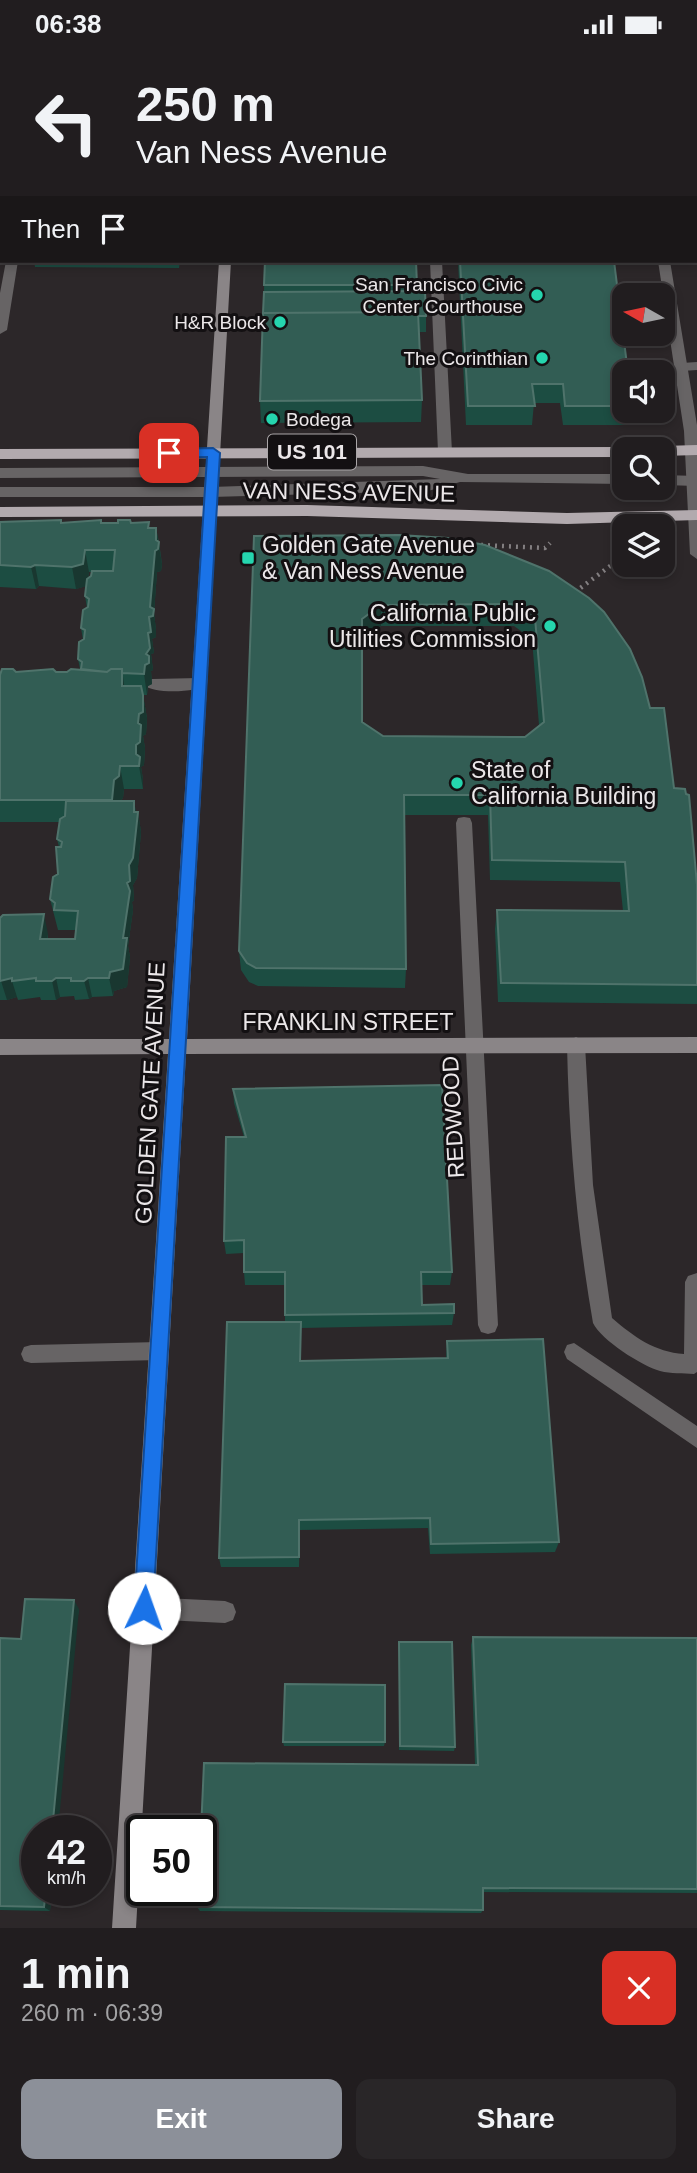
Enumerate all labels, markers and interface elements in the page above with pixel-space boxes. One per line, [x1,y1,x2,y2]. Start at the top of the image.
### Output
text: 06:38 [35,9,102,39]
icon: left [21,77,112,168]
text: 250 m [136,77,275,131]
text: Van Ness Avenue [136,134,387,170]
icon: arrive [94,210,132,248]
text: Then [21,214,80,244]
place label: San Francisco Civic Center Courthouse [355,274,523,317]
north arrow [612,283,676,347]
map controls [612,283,675,577]
marker: San Francisco Civic Center Courthouse [529,287,545,303]
place label: H&R Block [174,312,266,333]
marker: H&R Block [272,314,288,330]
place label: The Corinthian [403,348,528,369]
marker: The Corinthian [534,350,550,366]
button: sound [612,360,675,423]
place label: Bodega [286,409,352,430]
marker: Bodega [264,411,280,427]
pin [139,423,199,483]
icon: arrive [150,434,188,472]
road number: US 101 [268,435,356,469]
button: search [612,437,675,500]
street label: VAN NESS AVENUE [242,477,456,507]
button: layers [612,514,675,577]
place label: Golden Gate Avenue & Van Ness Avenue [262,532,475,584]
marker: Golden Gate Avenue & Van Ness Avenue [240,550,256,566]
place label: California Public Utilities Commission [329,600,536,652]
marker: California Public Utilities Commission [542,618,558,634]
place label: State of California Building [471,757,656,809]
marker: State of California Building [449,775,465,791]
street label: GOLDEN GATE AVENUE [130,961,170,1225]
street label: FRANKLIN STREET [243,1009,453,1035]
street label: REDWOOD [437,1055,469,1179]
position arrow [107,1571,181,1645]
speed limit sign: 50 [126,1815,217,1906]
text: 42 [47,1832,86,1871]
text: km/h [47,1868,86,1888]
text: 1 min [21,1950,131,1997]
button: close [602,1951,676,2025]
text: 260 m · 06:39 [21,2000,163,2026]
button: Exit [21,2079,342,2159]
button: Share [356,2079,676,2159]

